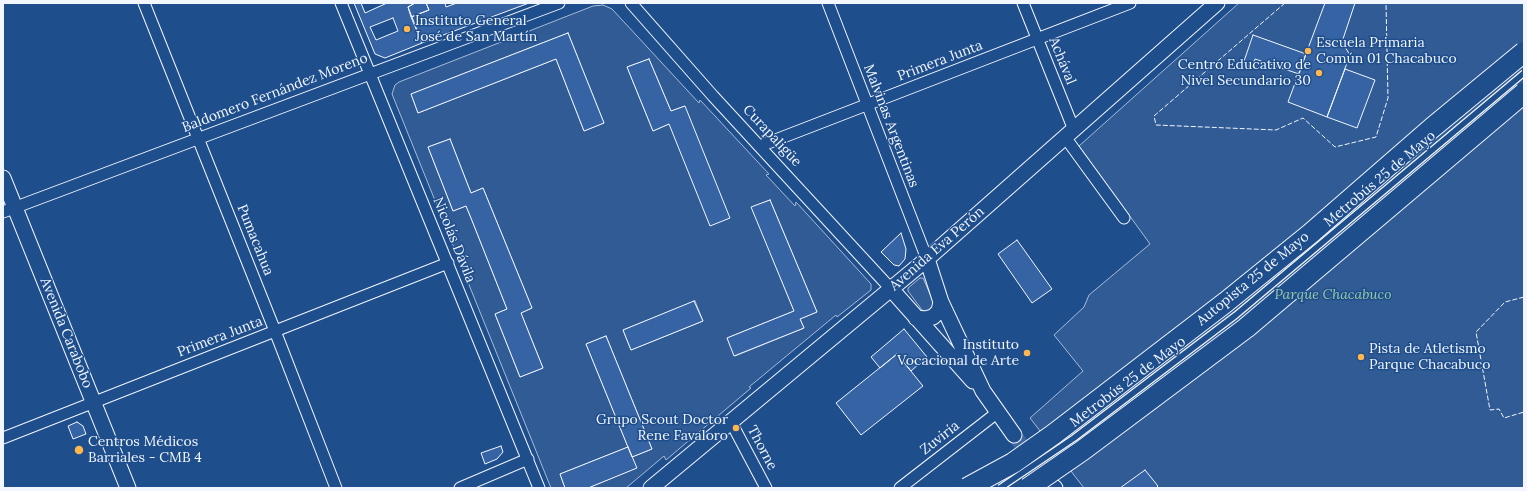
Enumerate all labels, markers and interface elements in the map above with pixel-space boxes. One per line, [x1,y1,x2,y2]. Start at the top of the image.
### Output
place label: Instituto General José de San Martín [415,13,537,46]
marker: Instituto General José de San Martín [402,24,412,34]
street label: Achával [1045,35,1079,87]
place label: Escuela Primaria Común 01 Chacabuco [1316,35,1457,68]
street label: Primera Junta [895,37,985,85]
marker: Escuela Primaria Común 01 Chacabuco [1303,46,1313,56]
street label: Baldomero Fernández Moreno [180,50,370,136]
place label: Centro Educativo de Nivel Secundario 30 [1178,57,1311,90]
street label: Malvinas Argentinas [860,62,922,190]
marker: Centro Educativo de Nivel Secundario 30 [1314,68,1324,78]
street label: Curapaligüe [739,102,805,170]
street label: Metrobús 25 de Mayo [1321,127,1439,231]
street label: Nicolás Dávila [429,195,479,285]
street label: Pumacahua [233,202,277,278]
street label: Avenida Eva Perón [886,203,988,295]
street label: Autopista 25 de Mayo [1193,229,1313,329]
street label: Avenida Carabobo [36,275,96,391]
park label: Parque Chacabuco [1275,287,1391,303]
street label: Primera Junta [175,313,265,361]
street label: Metrobús 25 de Mayo [1067,333,1189,431]
place label: Instituto Vocacional de Arte [897,337,1019,370]
place label: Pista de Atletismo Parque Chacabuco [1369,341,1490,374]
marker: Instituto Vocacional de Arte [1022,348,1032,358]
marker: Pista de Atletismo Parque Chacabuco [1356,352,1366,362]
place label: Grupo Scout Doctor Rene Favaloro [596,412,728,444]
street label: Zuviría [917,418,963,458]
marker: Grupo Scout Doctor Rene Favaloro [731,423,741,433]
street label: Thorne [743,423,781,473]
place label: Centros Médicos Barriales - CMB 4 [88,434,202,466]
marker: Centros Médicos Barriales - CMB 4 [73,444,85,456]

